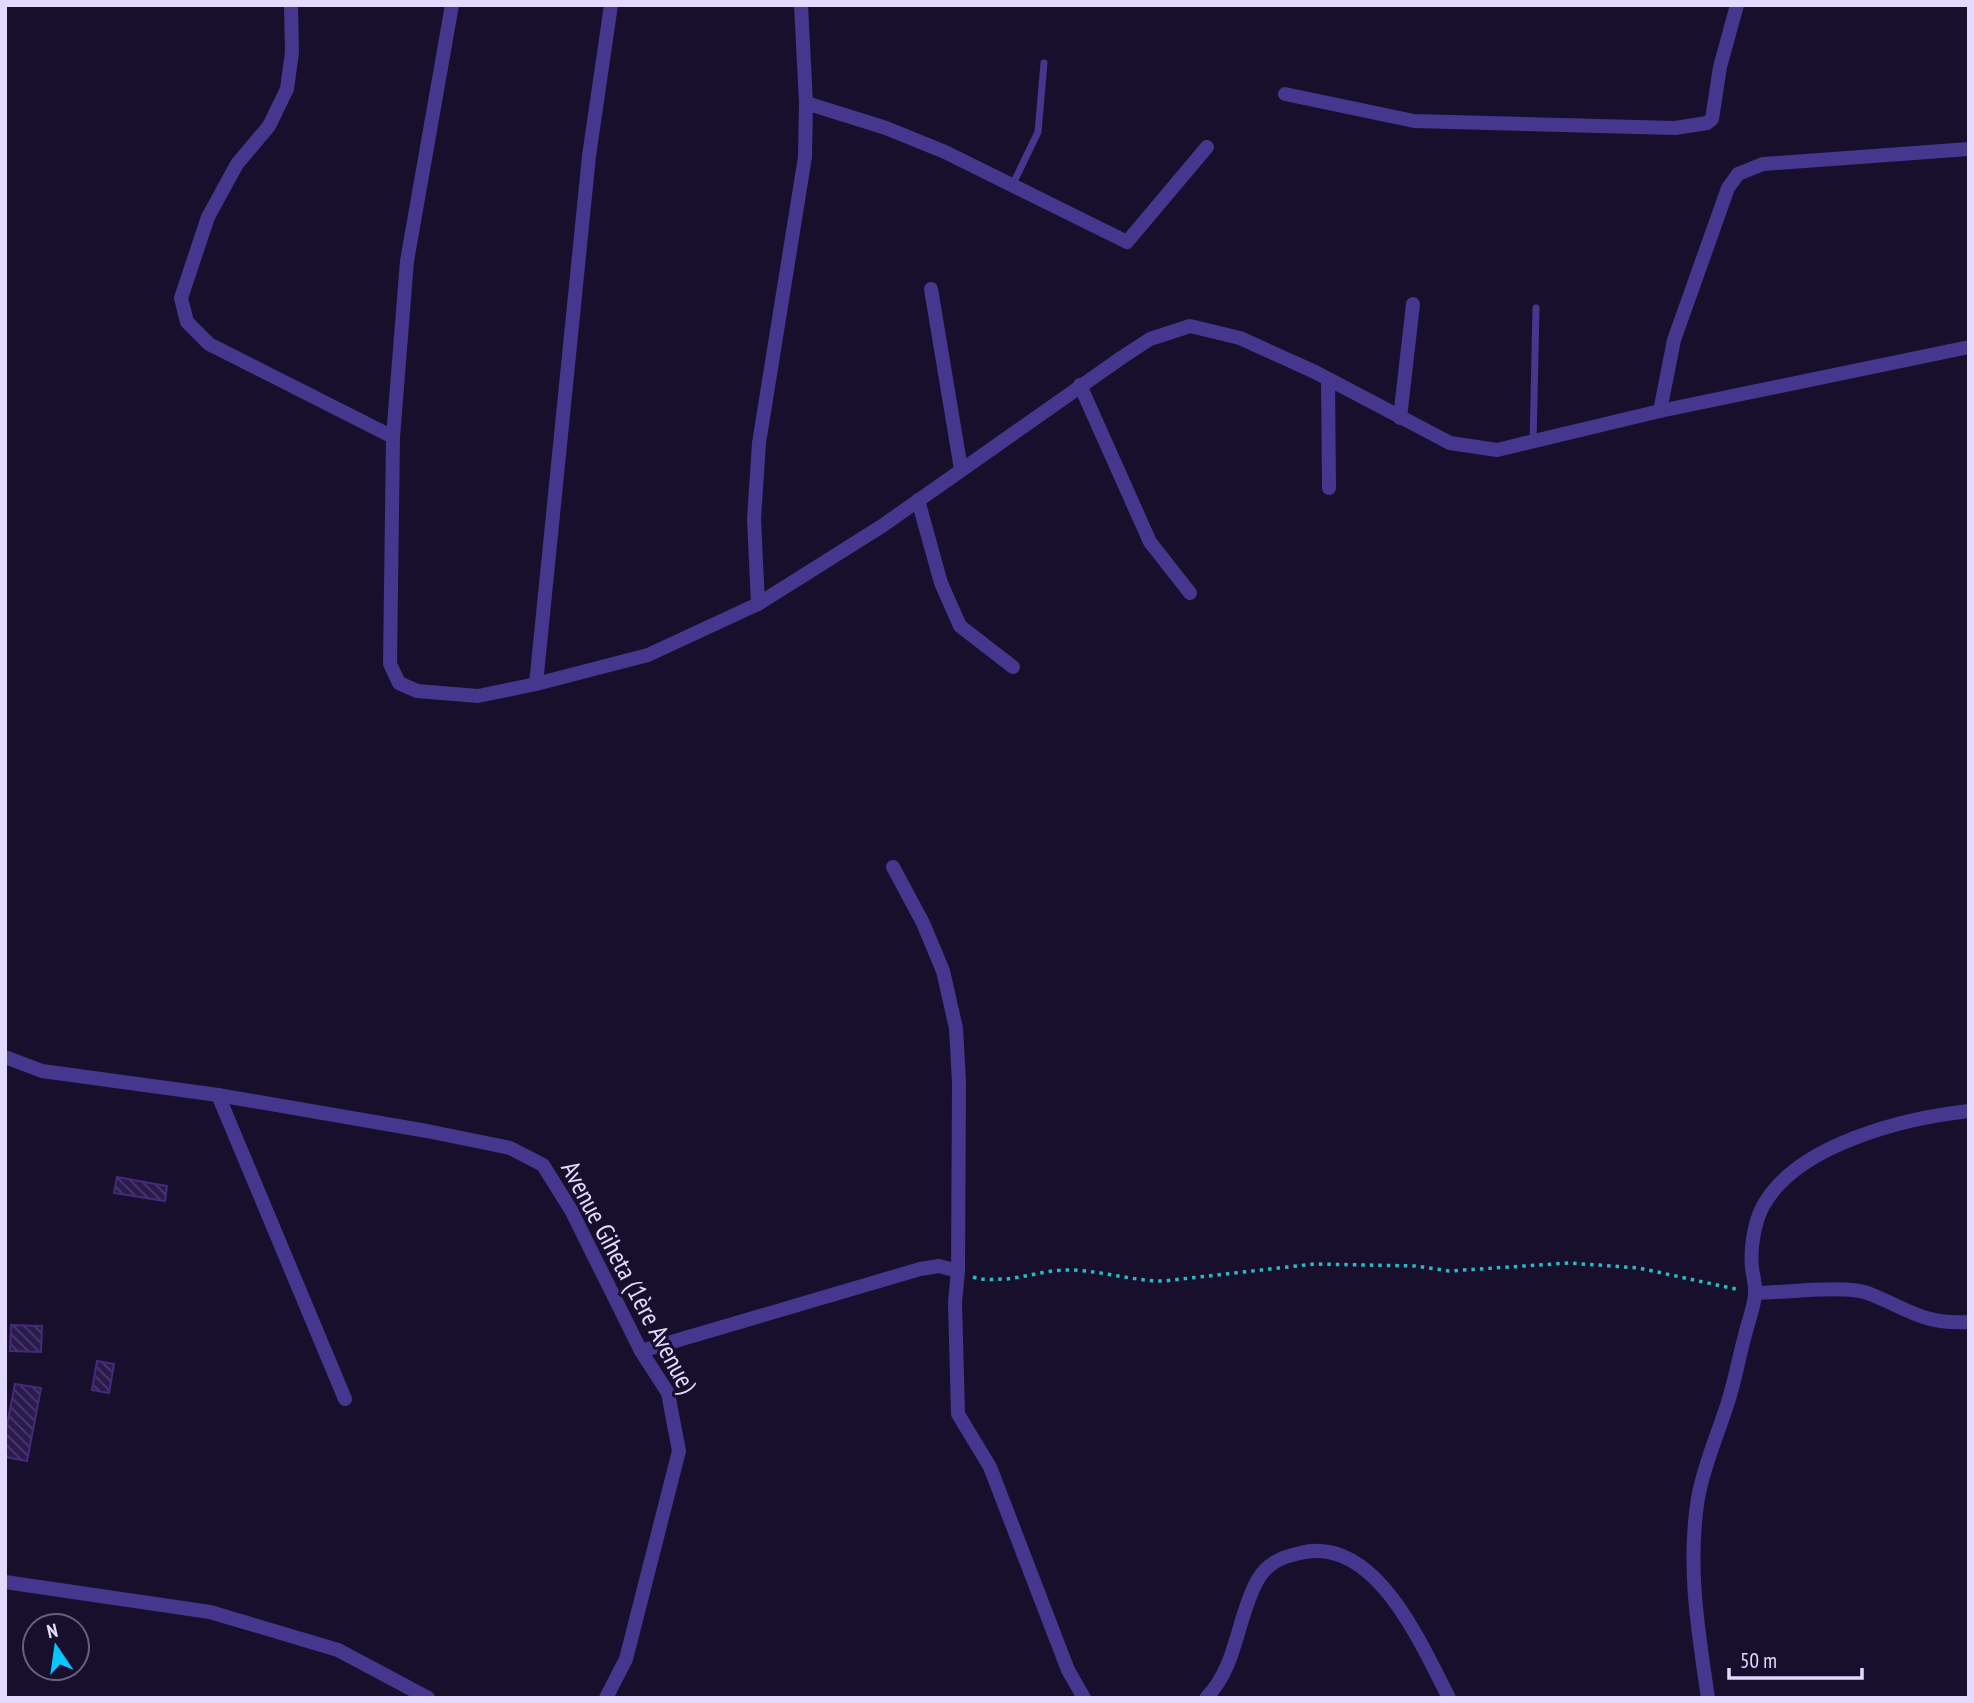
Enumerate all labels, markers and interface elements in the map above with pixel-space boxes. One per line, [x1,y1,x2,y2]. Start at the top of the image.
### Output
street label: Avenue Giheta (1ère Avenue) [554,1155,705,1398]
north arrow [21,1612,91,1682]
text: N [44,1618,60,1643]
scale bar [1729,1636,1862,1680]
text: 50 m [1740,1647,1777,1674]

